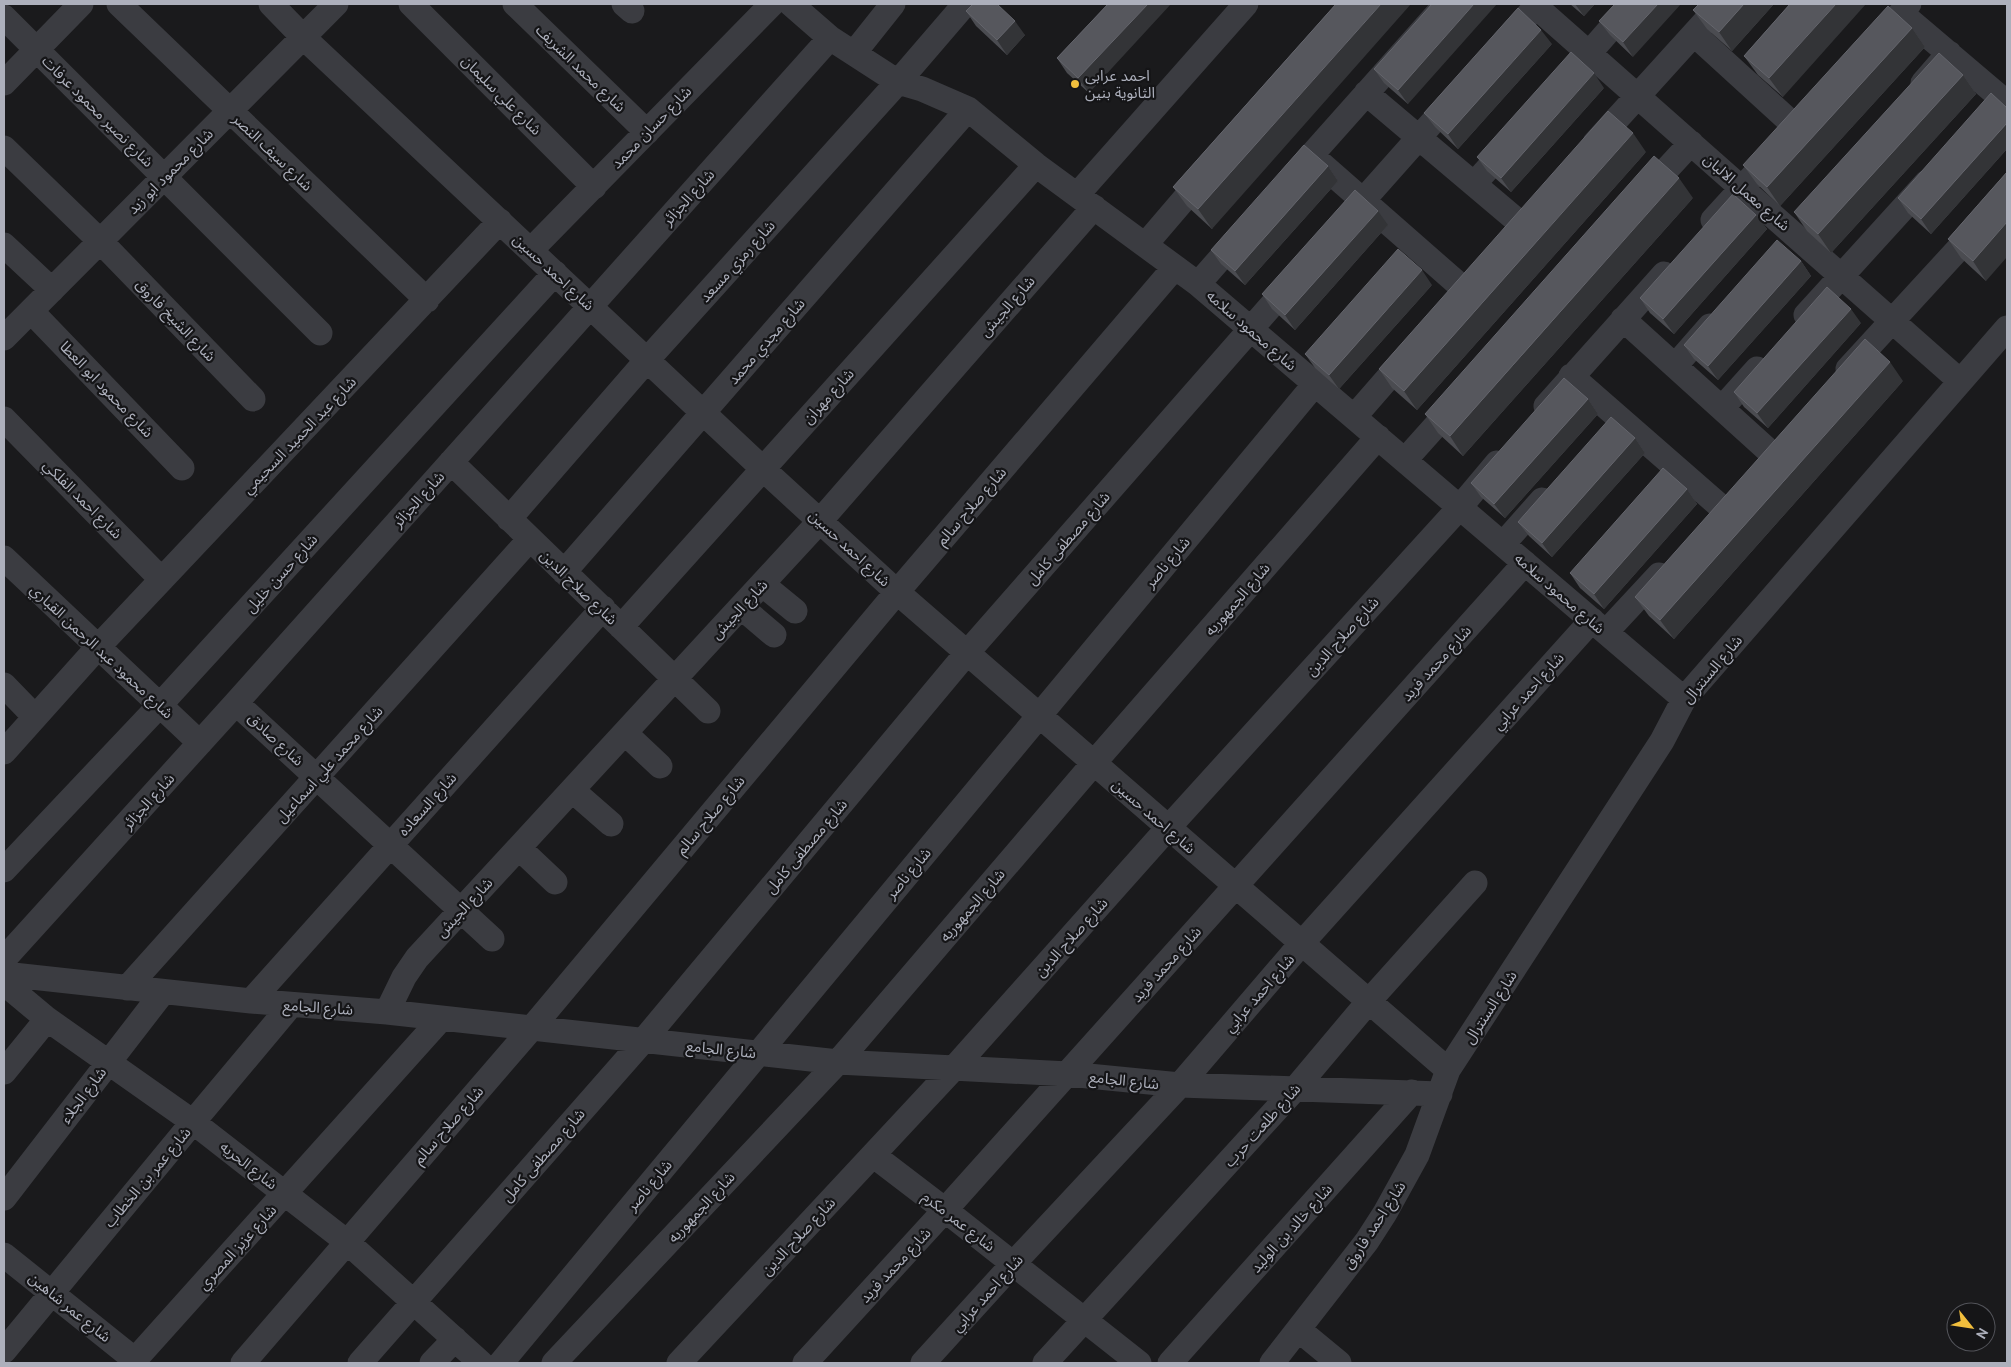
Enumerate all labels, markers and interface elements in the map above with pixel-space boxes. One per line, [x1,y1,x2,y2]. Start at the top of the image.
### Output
street label: شارع محمد الشريف [530,20,630,118]
street label: شارع نصير محمود عرفات [36,51,158,173]
street label: شارع علي سليمان [456,51,546,141]
place label: احمد عرابى الثانوية بنين [1085,66,1155,102]
marker: احمد عرابى الثانوية بنين [1069,78,1081,90]
street label: شارع حسان محمد [607,82,698,174]
street label: شارع سيف النصر [226,108,317,197]
street label: شارع محمود ابو زيد [123,124,219,220]
street label: شارع معمل الالبان [1698,149,1794,237]
street label: شارع الجزائر [657,165,721,232]
street label: شارع رمزي مسعد [695,216,781,308]
street label: شارع احمد حسين [507,229,599,317]
street label: شارع الجيش [975,271,1041,342]
street label: شارع الشيخ فاروق [130,275,220,368]
street label: شارع محمود سلامه [1201,286,1301,377]
street label: شارع مجدي محمد [723,294,811,390]
street label: شارع محمود ابو العطا [54,337,158,443]
street label: شارع مهران [798,364,860,430]
street label: شارع عبد الحميد السحيمي [238,372,362,500]
street label: شارع احمد الفلكي [37,455,127,545]
street label: شارع صلاح سالم [932,463,1013,551]
street label: شارع الجزائر [387,467,451,534]
street label: شارع مصطفى كامل [1022,487,1116,591]
street label: شارع احمد حسين [803,505,895,593]
street label: شارع حسن خليل [241,529,324,618]
street label: شارع ناصر [1139,532,1196,594]
street label: شارع صلاح الدين [534,545,622,631]
street label: شارع محمود سلامه [1509,549,1609,640]
street label: شارع الجمهوريه [1200,558,1276,641]
street label: شارع الجيش [707,575,774,645]
street label: شارع محمود عبد الرحمن القباري [24,580,178,725]
street label: شارع صلاح الدين [1301,592,1385,682]
street label: شارع محمد فريد [1397,621,1478,707]
street label: شارع السنترال [1678,631,1749,709]
street label: شارع احمد عرابي [1488,648,1570,736]
street label: شارع محمد علي اسماعيل [271,701,389,828]
street label: شارع صادق [242,708,308,772]
street label: شارع السعاده [394,768,463,842]
street label: شارع الجزائر [117,769,181,836]
street label: شارع صلاح سالم [671,771,751,861]
street label: شارع احمد حسين [1106,775,1200,860]
street label: شارع مصطفى كامل [761,795,854,899]
street label: شارع ناصر [880,843,937,905]
street label: شارع الجمهوريه [935,864,1011,947]
street label: شارع الجيش [432,873,499,943]
street label: شارع صلاح الدين [1030,893,1114,983]
street label: شارع محمد فريد [1127,922,1208,1008]
street label: شارع احمد عرابي [1220,950,1301,1038]
street label: شارع السنترال [1459,967,1523,1049]
street label: شارع الجامع [282,995,354,1022]
street label: شارع الجامع [685,1036,757,1065]
street label: شارع الجلاء [56,1063,113,1129]
street label: شارع الجامع [1088,1067,1160,1096]
street label: شارع طلعت حرب [1220,1079,1307,1173]
street label: شارع صلاح سالم [409,1082,490,1170]
street label: شارع مصطفى كامل [497,1104,591,1208]
street label: شارع عمر بن الخطاب [99,1123,197,1233]
street label: شارع الحريه [215,1137,282,1196]
street label: شارع ناصر [621,1155,678,1217]
street label: شارع الجمهوريه [663,1167,741,1249]
street label: شارع احمد فاروق [1338,1177,1412,1274]
street label: شارع خالد بن الوليد [1246,1179,1338,1278]
street label: شارع عمر مكرم [917,1187,1000,1258]
street label: شارع صلاح الدين [757,1193,841,1281]
street label: شارع عزيز المصري [194,1200,283,1296]
street label: شارع محمد فريد [855,1223,937,1309]
street label: شارع احمد عرابي [947,1250,1029,1338]
street label: شارع عمر شاهين [23,1268,115,1349]
north arrow [1946,1302,1996,1352]
text: N [1972,1325,1992,1342]

